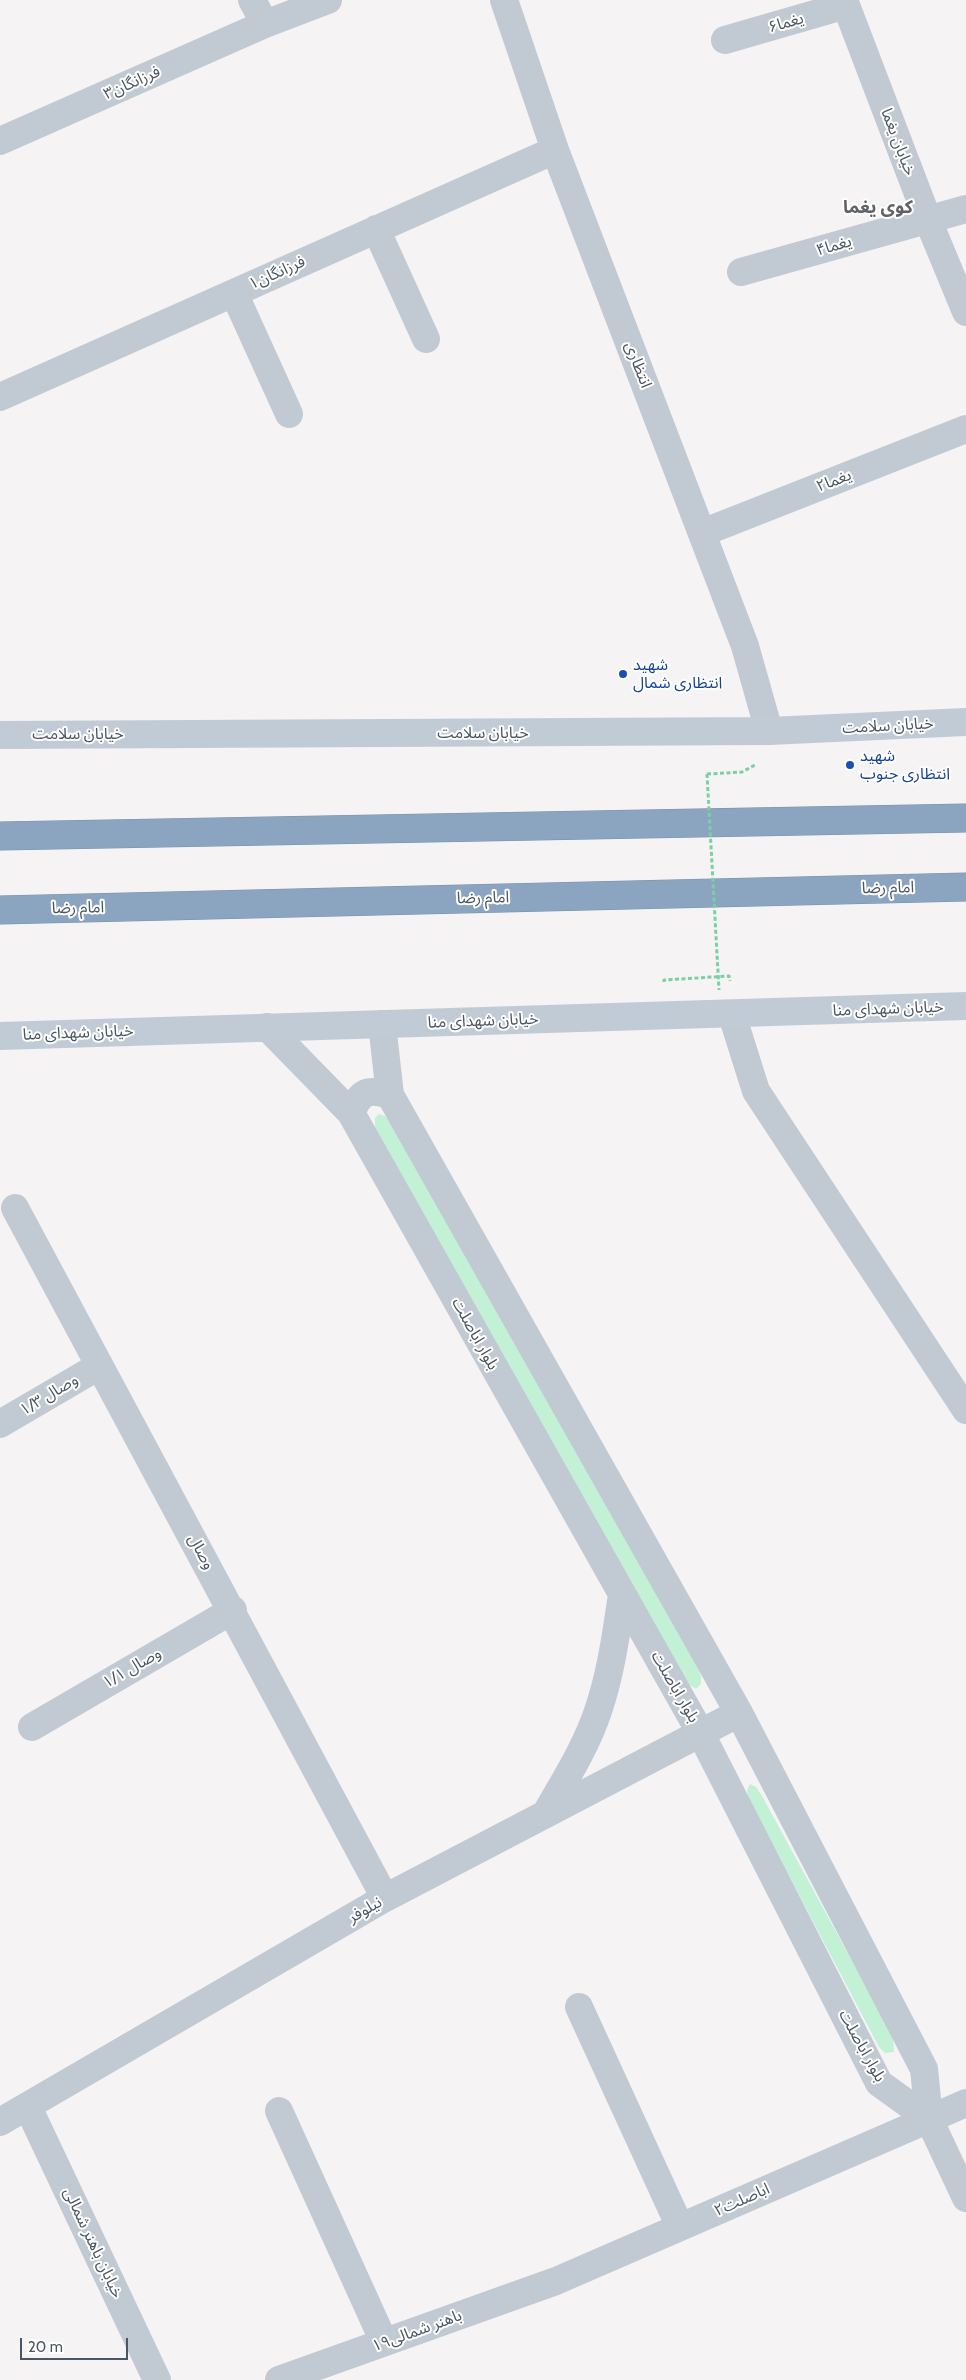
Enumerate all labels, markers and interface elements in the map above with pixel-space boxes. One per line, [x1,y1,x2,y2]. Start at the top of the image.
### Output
street label: یغما۶ [766,9,806,37]
street label: فرزانگان۳ [101,62,163,104]
street label: خیابان یغما [876,106,920,178]
district label: کوی یغما [843,197,913,219]
street label: یغما۴ [814,232,854,260]
street label: فرزانگان۱ [246,252,308,294]
street label: انتظاری [620,339,656,391]
street label: یغما۲ [814,466,854,496]
place label: شهید انتظاری شمال [633,655,722,693]
marker: شهید انتظاری شمال [617,668,629,680]
street label: خیابان سلامت [842,714,934,738]
street label: خیابان سلامت [437,723,529,743]
street label: خیابان سلامت [32,724,124,744]
place label: شهید انتظاری جنوب [860,746,950,784]
marker: شهید انتظاری جنوب [844,759,856,771]
street label: امام رضا [861,878,915,898]
street label: امام رضا [456,888,510,908]
street label: امام رضا [51,898,105,918]
street label: خیابان شهدای منا [832,997,944,1021]
street label: خیابان شهدای منا [427,1009,539,1033]
street label: خیابان شهدای منا [22,1021,134,1045]
street label: بلوار اباصلت [447,1295,503,1373]
street label: وصال ۱/۳ [16,1370,82,1420]
street label: وصال [184,1531,218,1573]
street label: وصال ۱/۱ [99,1644,165,1692]
street label: بلوار اباصلت [647,1648,703,1726]
street label: نیلوفر [345,1893,385,1927]
street label: بلوار اباصلت [834,2007,890,2085]
street label: اباصلت۲ [711,2179,773,2221]
street label: خیابان باهنر شمالی [59,2185,127,2301]
street label: باهنر شمالی۱۹ [369,2306,465,2356]
scale bar [22,2328,130,2360]
text: 20 m [28,2338,63,2356]

